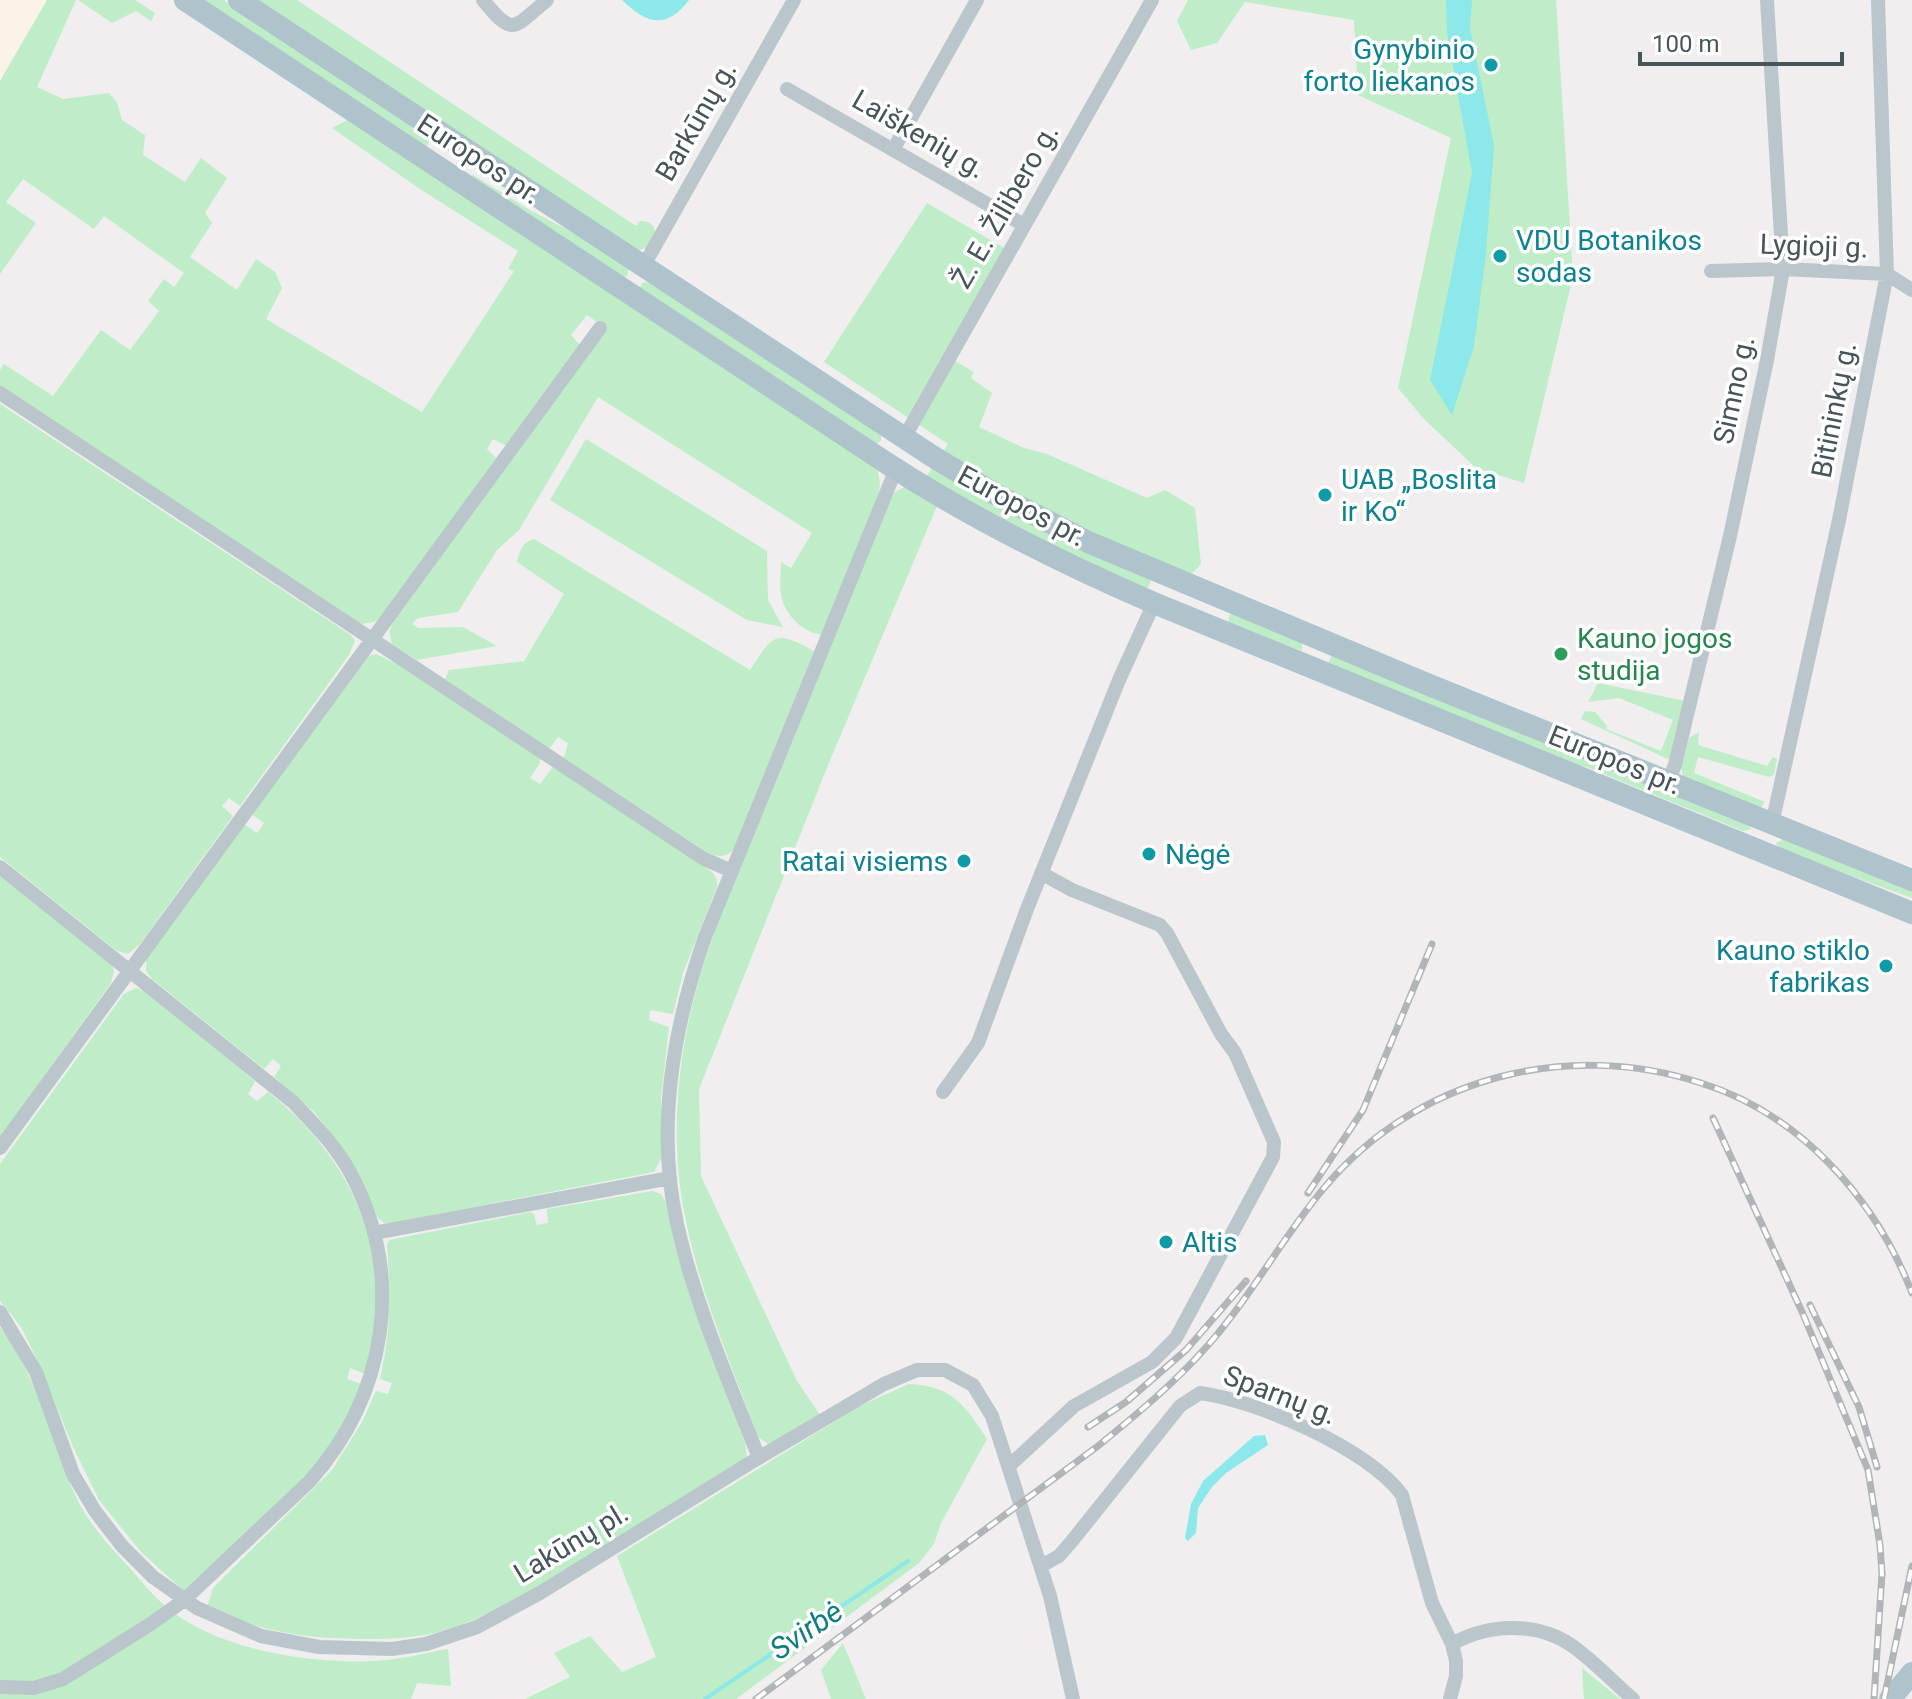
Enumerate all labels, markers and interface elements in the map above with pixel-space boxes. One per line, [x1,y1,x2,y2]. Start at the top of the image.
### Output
scale bar [1640,16,1842,66]
text: 100 m [1652,30,1719,58]
place label: Gynybinio forto liekanos [1304,33,1475,98]
street label: Barkūnų g. [649,55,743,187]
marker: Gynybinio forto liekanos [1482,56,1500,74]
street label: Laiškenių g. [847,83,991,185]
street label: Europos pr. [411,107,547,211]
street label: Ž. E. Žilibero g. [945,118,1065,294]
place label: VDU Botanikos sodas [1516,224,1702,289]
street label: Lygioji g. [1759,228,1869,264]
marker: VDU Botanikos sodas [1491,247,1509,265]
street label: Simno g. [1706,333,1762,447]
street label: Bitininkų g. [1805,339,1863,481]
street label: Europos pr. [952,458,1092,554]
place label: UAB „Boslita ir Ko“ [1341,463,1497,528]
marker: UAB „Boslita ir Ko“ [1316,486,1334,504]
place label: Kauno jogos studija [1577,622,1732,687]
marker: Kauno jogos studija [1552,645,1570,663]
street label: Europos pr. [1544,718,1686,802]
place label: Nėgė [1165,838,1230,871]
place label: Ratai visiems [782,845,948,878]
marker: Nėgė [1140,845,1158,863]
marker: Ratai visiems [955,852,973,870]
place label: Kauno stiklo fabrikas [1716,934,1870,999]
marker: Kauno stiklo fabrikas [1877,957,1895,975]
place label: Altis [1182,1226,1238,1259]
marker: Altis [1157,1233,1175,1251]
street label: Sparnų g. [1219,1358,1341,1432]
street label: Lakūnų pl. [508,1496,634,1590]
water label: Svirbė [763,1593,849,1667]

